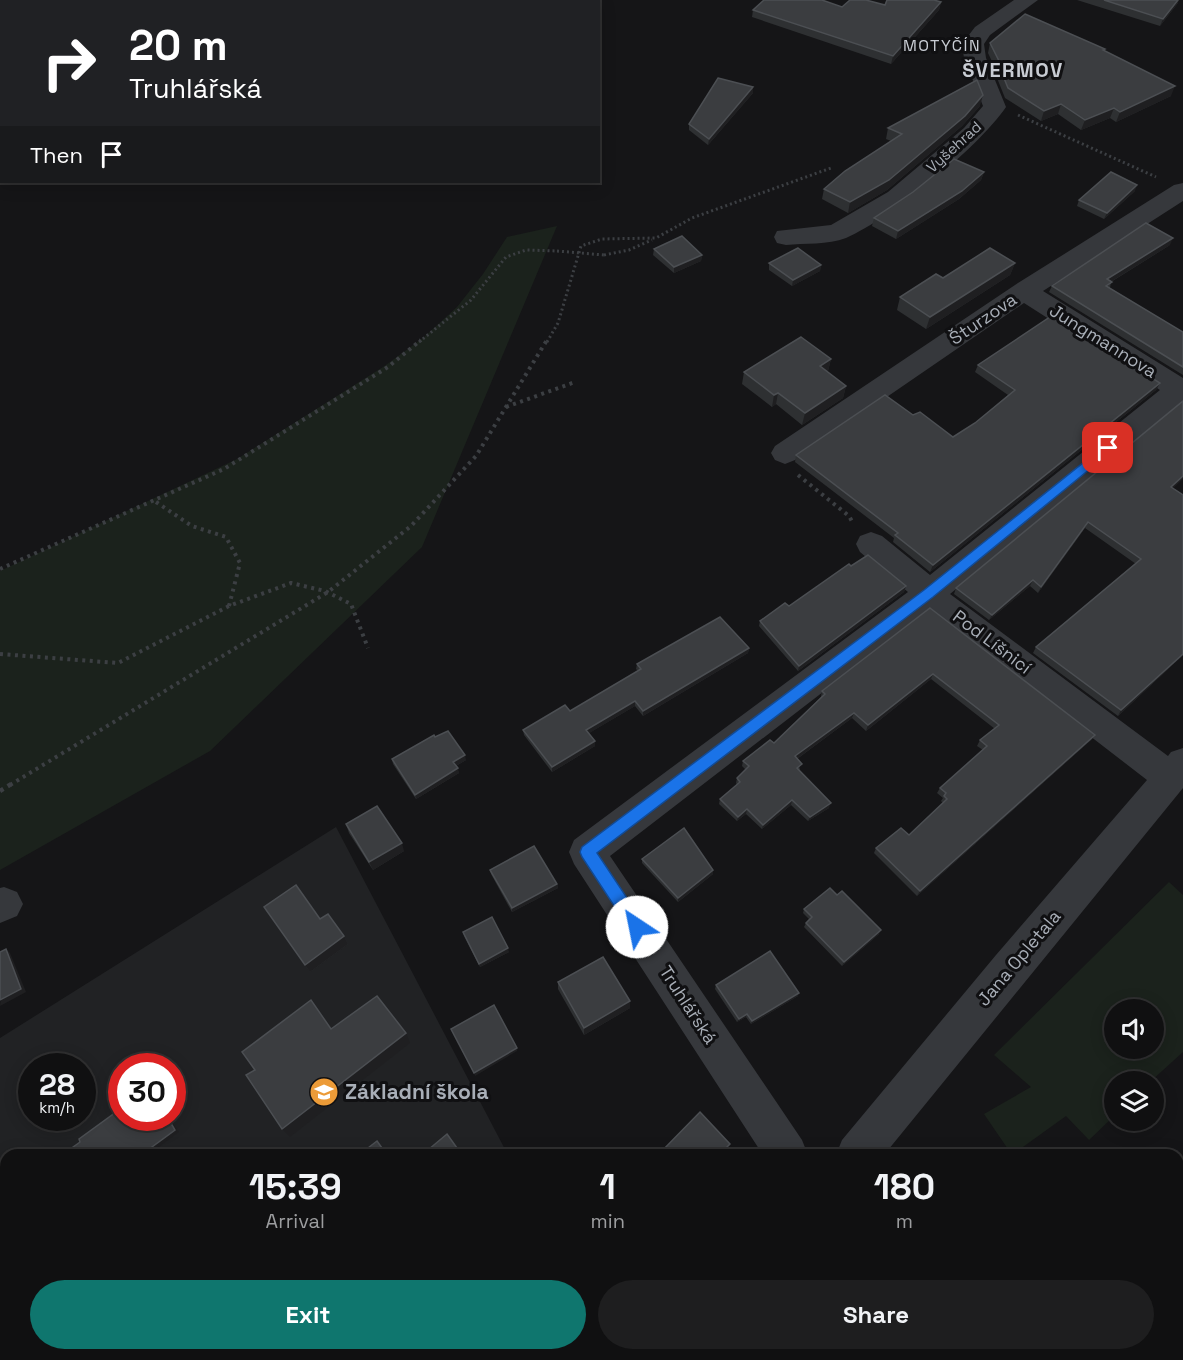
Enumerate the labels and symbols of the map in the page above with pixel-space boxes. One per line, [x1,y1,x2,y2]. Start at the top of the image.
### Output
district label: MOTYČÍN [903,35,981,56]
district label: ŠVERMOV [962,57,1064,83]
street label: Vyšehrad [922,117,985,176]
street label: Šturzova [945,288,1021,350]
street label: Jungmannova [1045,298,1161,383]
pin [1082,422,1133,473]
street label: Pod Líšnicí [949,605,1037,679]
position arrow [605,895,669,959]
street label: Jana Opletala [972,905,1065,1010]
street label: Truhlářská [655,961,722,1048]
speed limit sign: 30 [108,1053,186,1131]
school or university icon: Základní škola [308,1076,340,1108]
place label: Základní škola [345,1078,489,1105]

